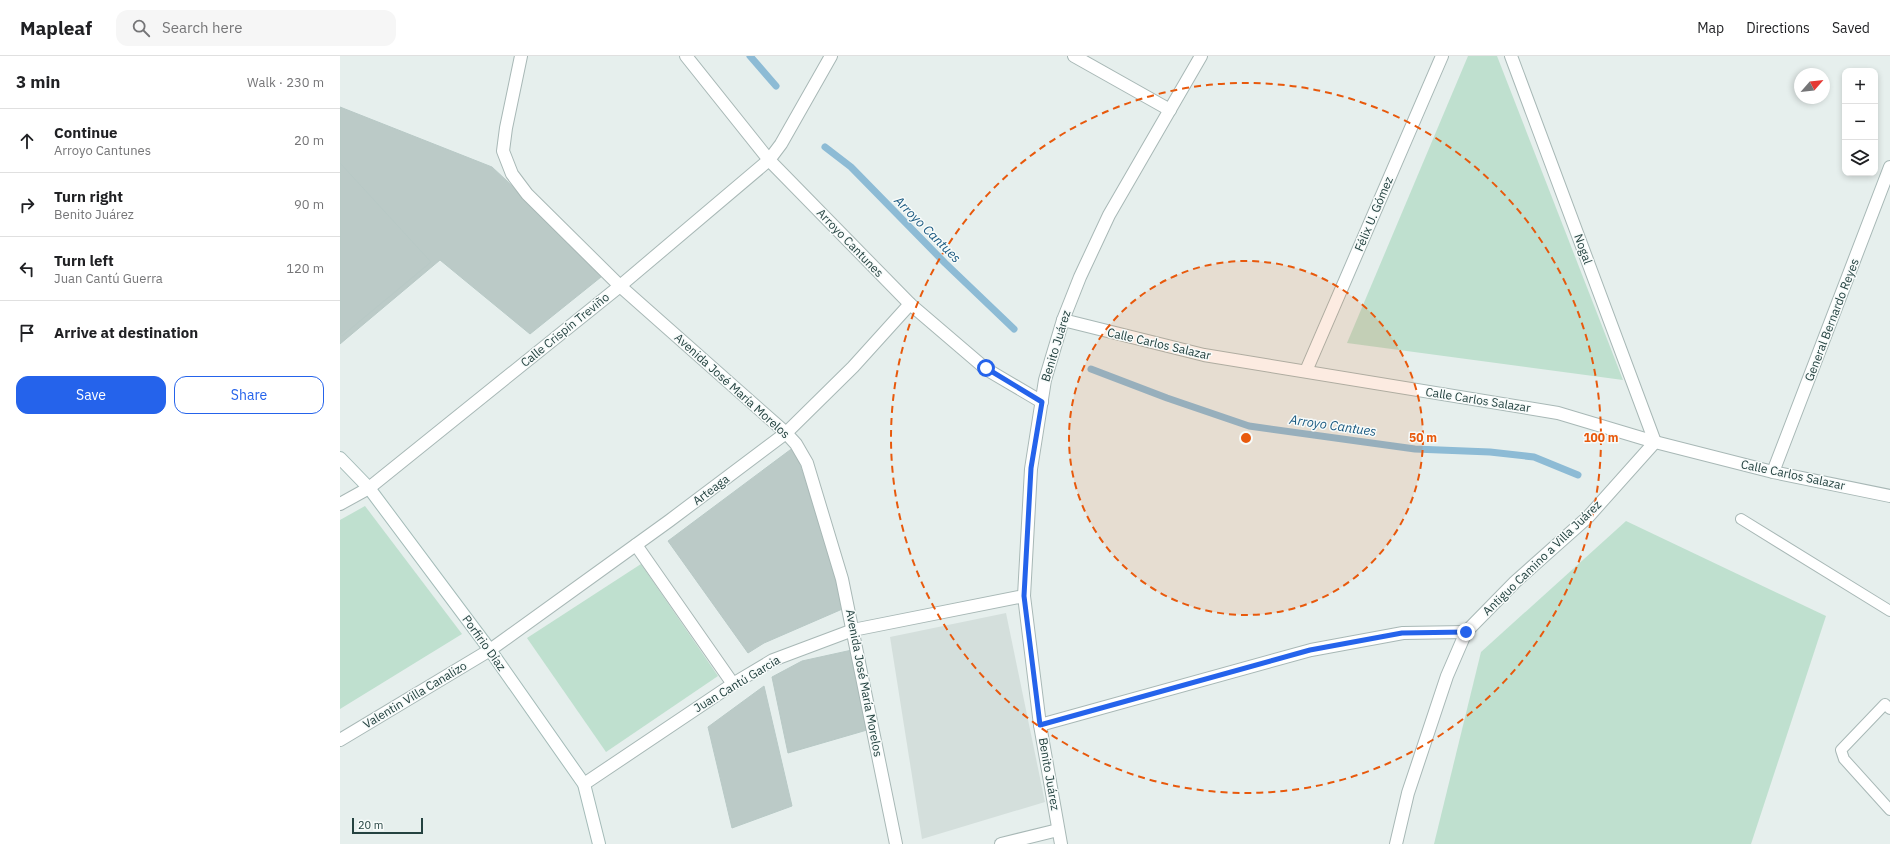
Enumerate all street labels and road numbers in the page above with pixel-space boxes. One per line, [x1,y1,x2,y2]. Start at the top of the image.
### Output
street label: Félix U. Gómez [1351,174,1396,253]
street label: Arroyo Cantunes [814,205,887,280]
street label: Nogal [1571,232,1596,266]
street label: General Bernardo Reyes [1801,256,1862,383]
street label: Calle Crispín Treviño [517,289,612,370]
street label: Benito Juárez [1038,308,1074,383]
street label: Calle Carlos Salazar [1106,324,1213,363]
street label: Avenida José María Morelos [672,330,793,441]
street label: Calle Carlos Salazar [1425,384,1532,415]
street label: Calle Carlos Salazar [1740,456,1847,493]
street label: Arteaga [689,471,732,508]
street label: Antiguo Camino a Villa Juárez [1479,497,1604,618]
street label: Avenida José María Morelos [843,608,886,758]
street label: Porfirio Díaz [459,612,510,674]
street label: Juan Cantú Garcia [691,652,783,715]
street label: Valentin Villa Canalizo [360,658,470,731]
street label: Benito Juárez [1036,736,1063,812]

